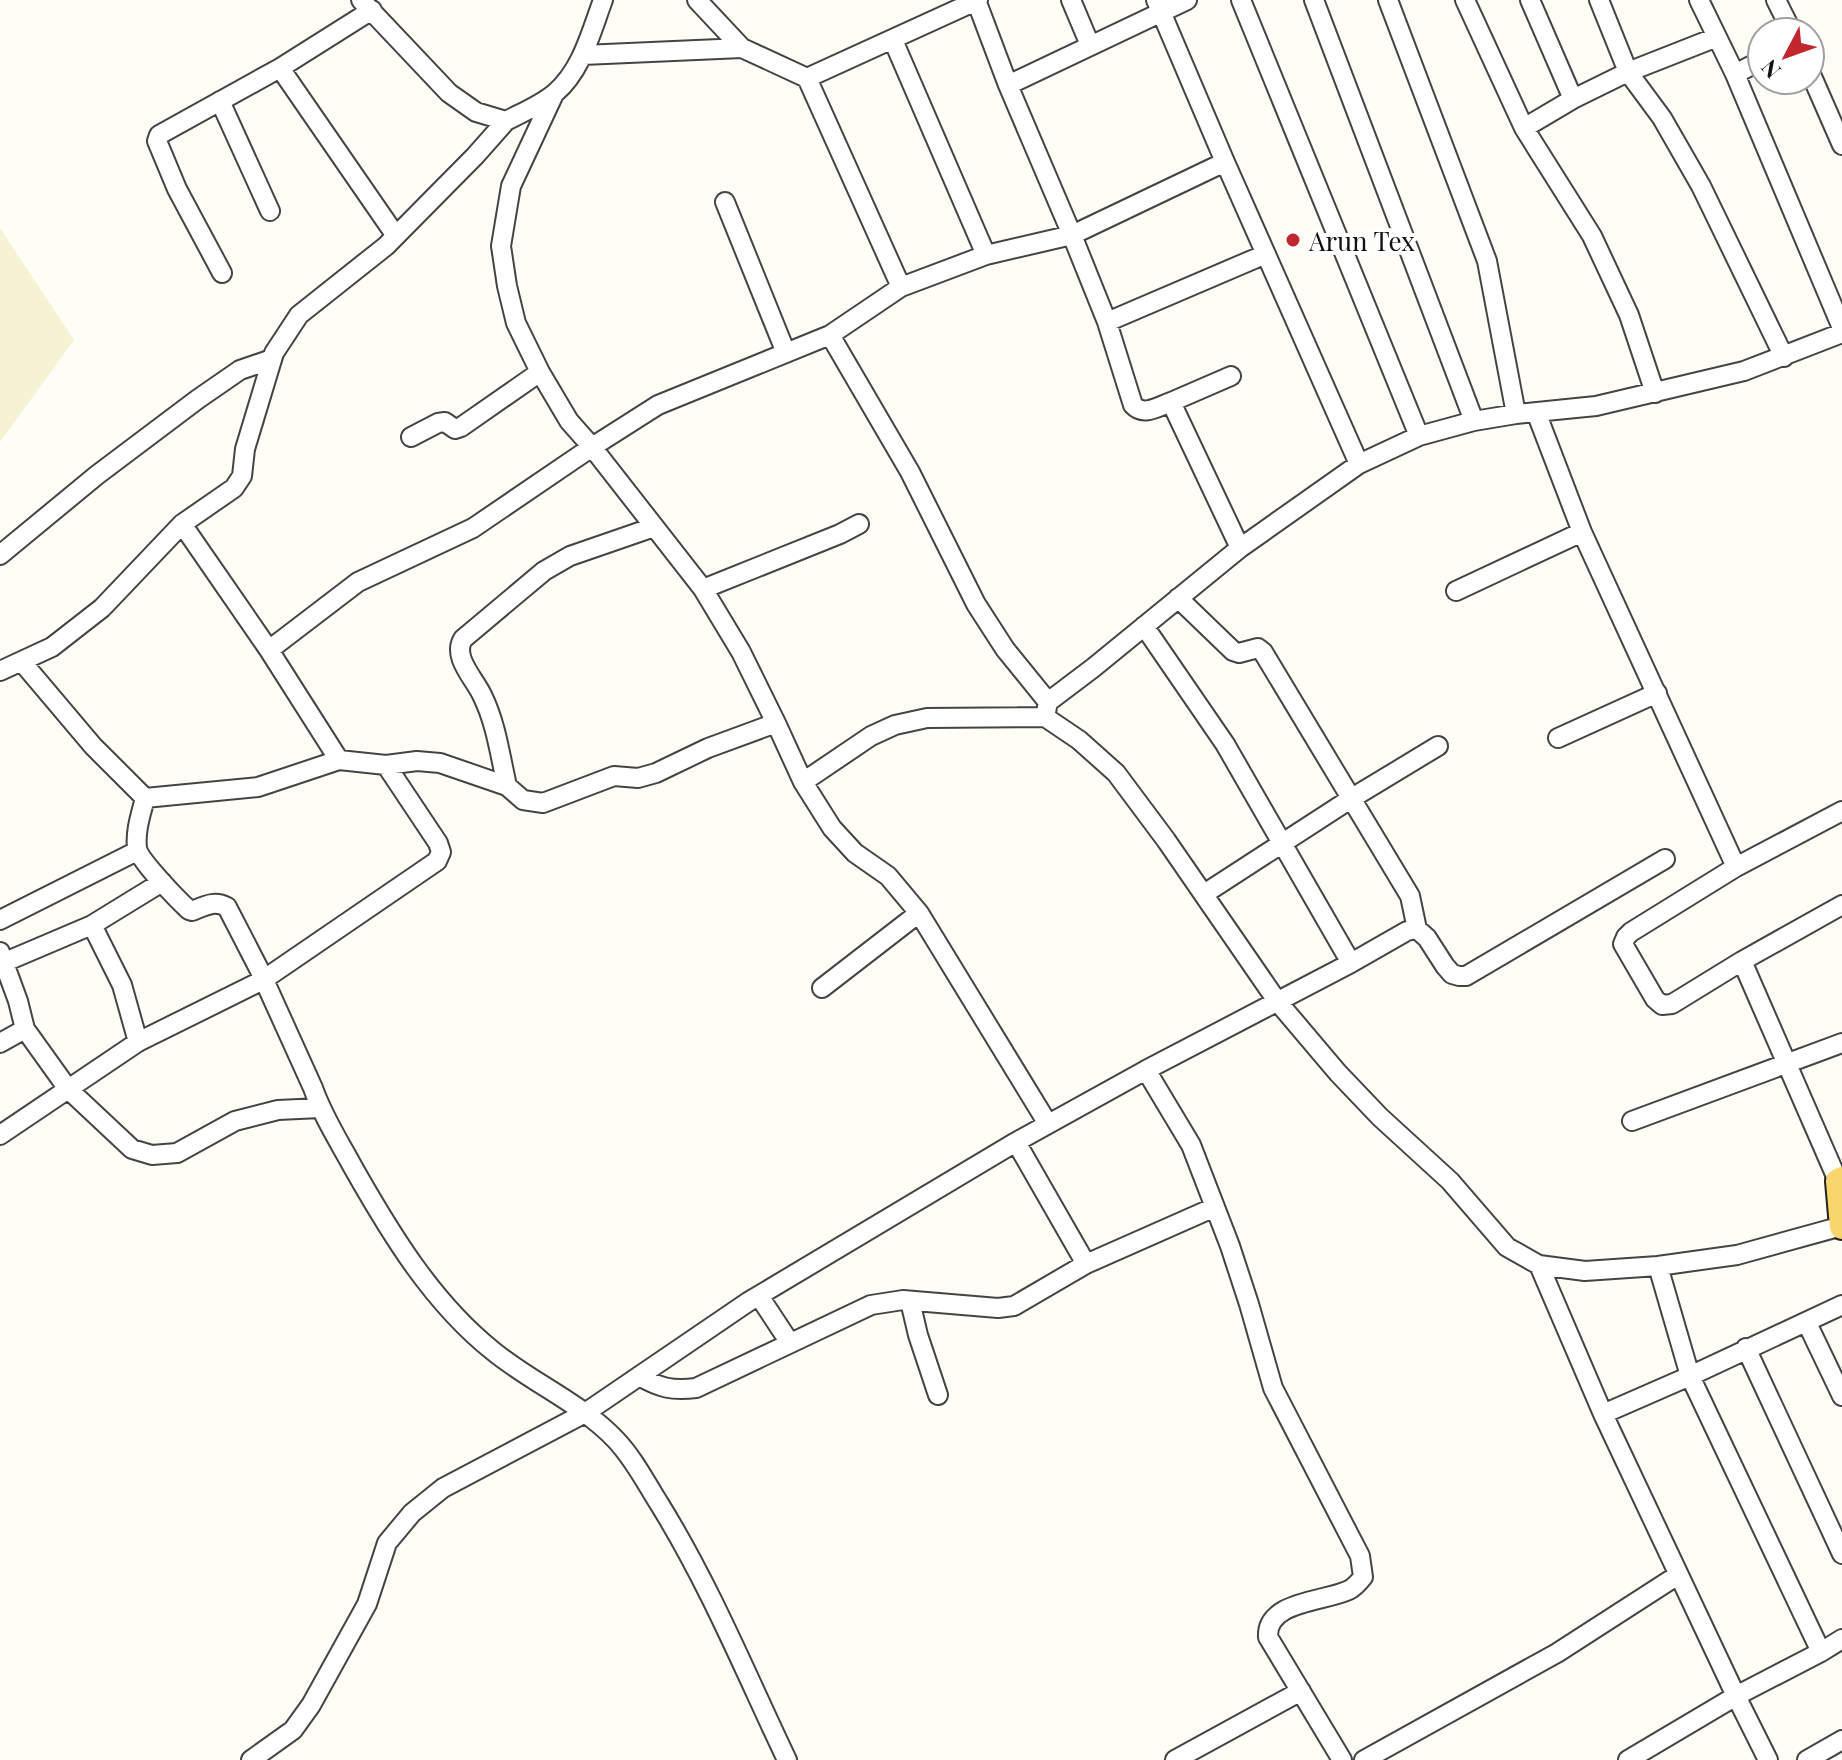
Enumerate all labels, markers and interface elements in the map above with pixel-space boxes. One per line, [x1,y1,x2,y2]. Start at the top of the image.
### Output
north arrow [1746,16,1826,96]
text: N [1754,54,1787,86]
place label: Arun Tex [1308,223,1415,258]
marker: Arun Tex [1284,231,1302,249]

